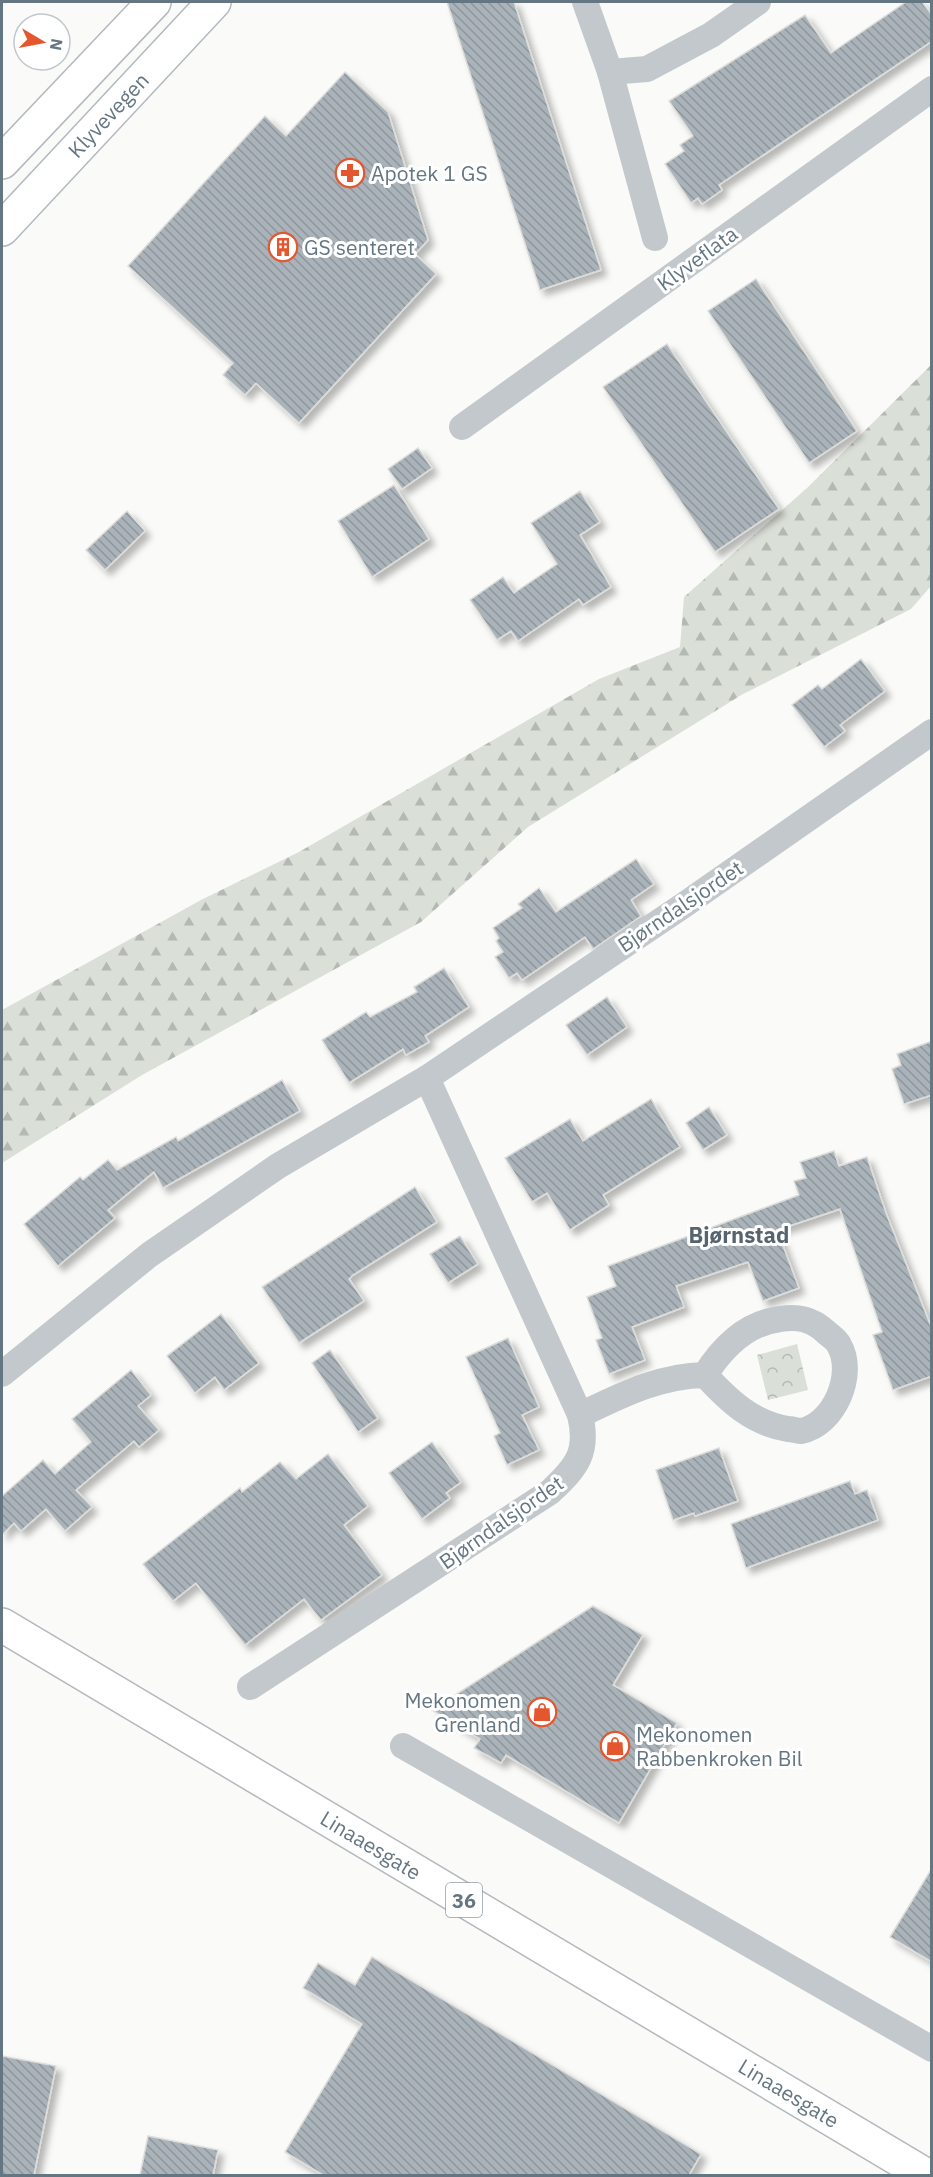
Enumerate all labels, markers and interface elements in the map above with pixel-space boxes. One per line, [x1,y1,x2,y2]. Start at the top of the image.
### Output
north arrow [12,12,72,72]
text: N [46,37,68,52]
street label: Klyvevegen [61,66,155,164]
pharmacy icon: Apotek 1 GS [334,157,366,189]
place label: Apotek 1 GS [371,159,488,187]
street label: Klyveflata [651,219,743,297]
building icon: GS senteret [267,231,299,263]
place label: GS senteret [304,233,415,261]
street label: Bjørndalsjordet [612,854,748,958]
district label: Bjørnstad [689,1220,789,1249]
street label: Bjørndalsjordet [433,1469,569,1575]
place label: Mekonomen Grenland [404,1686,521,1738]
shop icon: Mekonomen Grenland [526,1696,558,1728]
place label: Mekonomen Rabbenkroken Bil [636,1720,803,1772]
shop icon: Mekonomen Rabbenkroken Bil [599,1730,631,1762]
street label: Linaaesgate [315,1804,427,1886]
road number: 36 [446,1883,482,1917]
street label: Linaaesgate [733,2052,845,2134]

